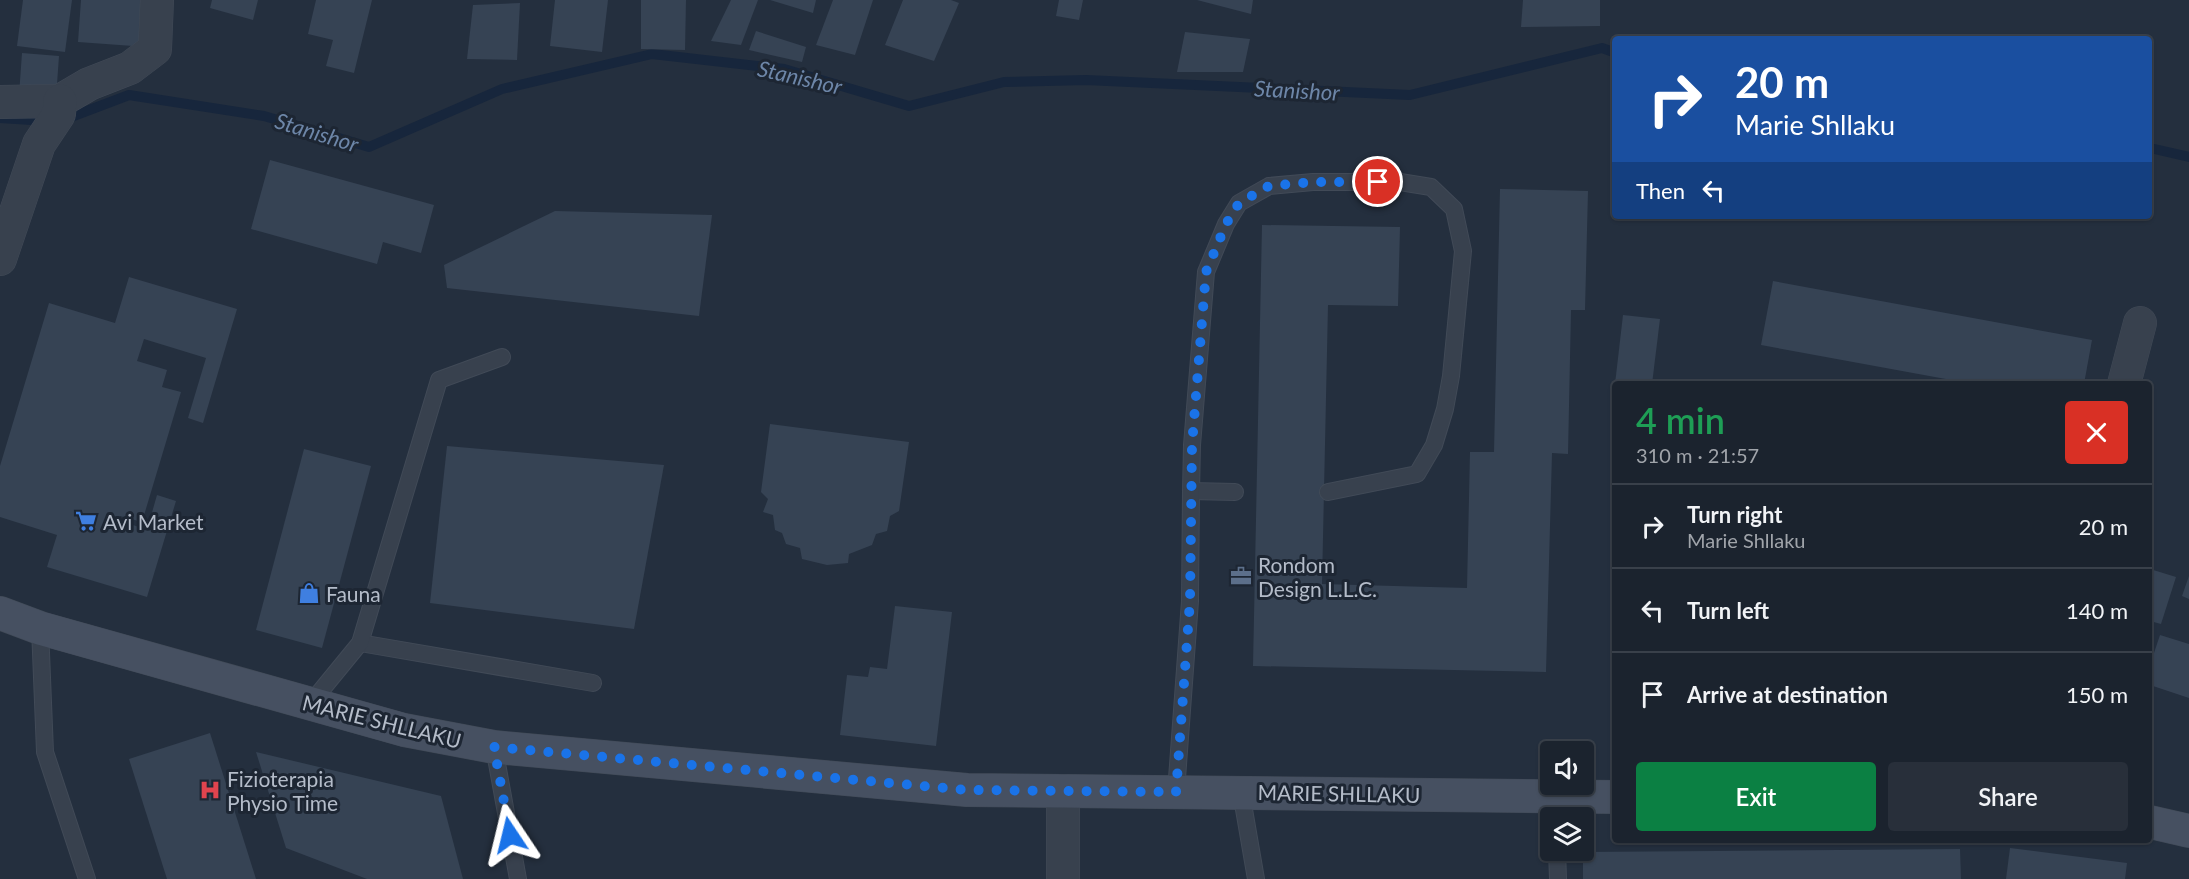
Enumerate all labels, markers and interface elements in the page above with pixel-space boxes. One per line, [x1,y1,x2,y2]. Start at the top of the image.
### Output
water label: Stanishor [755,54,845,100]
text: 20 m [1735,57,1829,107]
icon: right [1636,60,1714,138]
water label: Stanishor [1254,74,1341,106]
water label: Stanishor [272,107,362,158]
text: Marie Shllaku [1735,108,1895,141]
pin [1352,156,1403,207]
icon: arrive [1361,165,1394,198]
icon: left [1697,174,1730,207]
text: Then [1636,177,1685,204]
text: 4 min [1636,398,1725,442]
button: close [2065,401,2128,464]
text: 310 m · 21:57 [1636,443,1759,467]
text: Turn right [1687,501,1782,528]
supermarket icon: Avi Market [74,509,98,533]
place label: Avi Market [103,509,204,534]
icon: right [1636,510,1669,543]
text: 20 m [2079,513,2128,540]
text: Marie Shllaku [1687,528,1806,552]
place label: Rondom Design L.L.C. [1258,552,1377,601]
office icon: Rondom Design L.L.C. [1229,564,1253,588]
shop icon: Fauna [297,581,321,605]
place label: Fauna [326,581,381,606]
icon: left [1636,594,1669,627]
text: Turn left [1687,597,1769,624]
text: 140 m [2066,597,2128,624]
icon: arrive [1636,678,1669,711]
text: Arrive at destination [1687,681,1888,708]
text: 150 m [2066,681,2128,708]
street label: MARIE SHLLAKU [300,689,464,753]
map controls [1540,741,1594,861]
button: sound [1540,741,1594,795]
button: Exit [1636,762,1876,831]
button: Share [1888,762,2128,831]
place label: Fizioterapia Physio Time [227,766,338,815]
hospital icon: Fizioterapia Physio Time [198,778,222,802]
street label: MARIE SHLLAKU [1257,779,1421,807]
position arrow [478,803,542,867]
button: layers [1540,807,1594,861]

